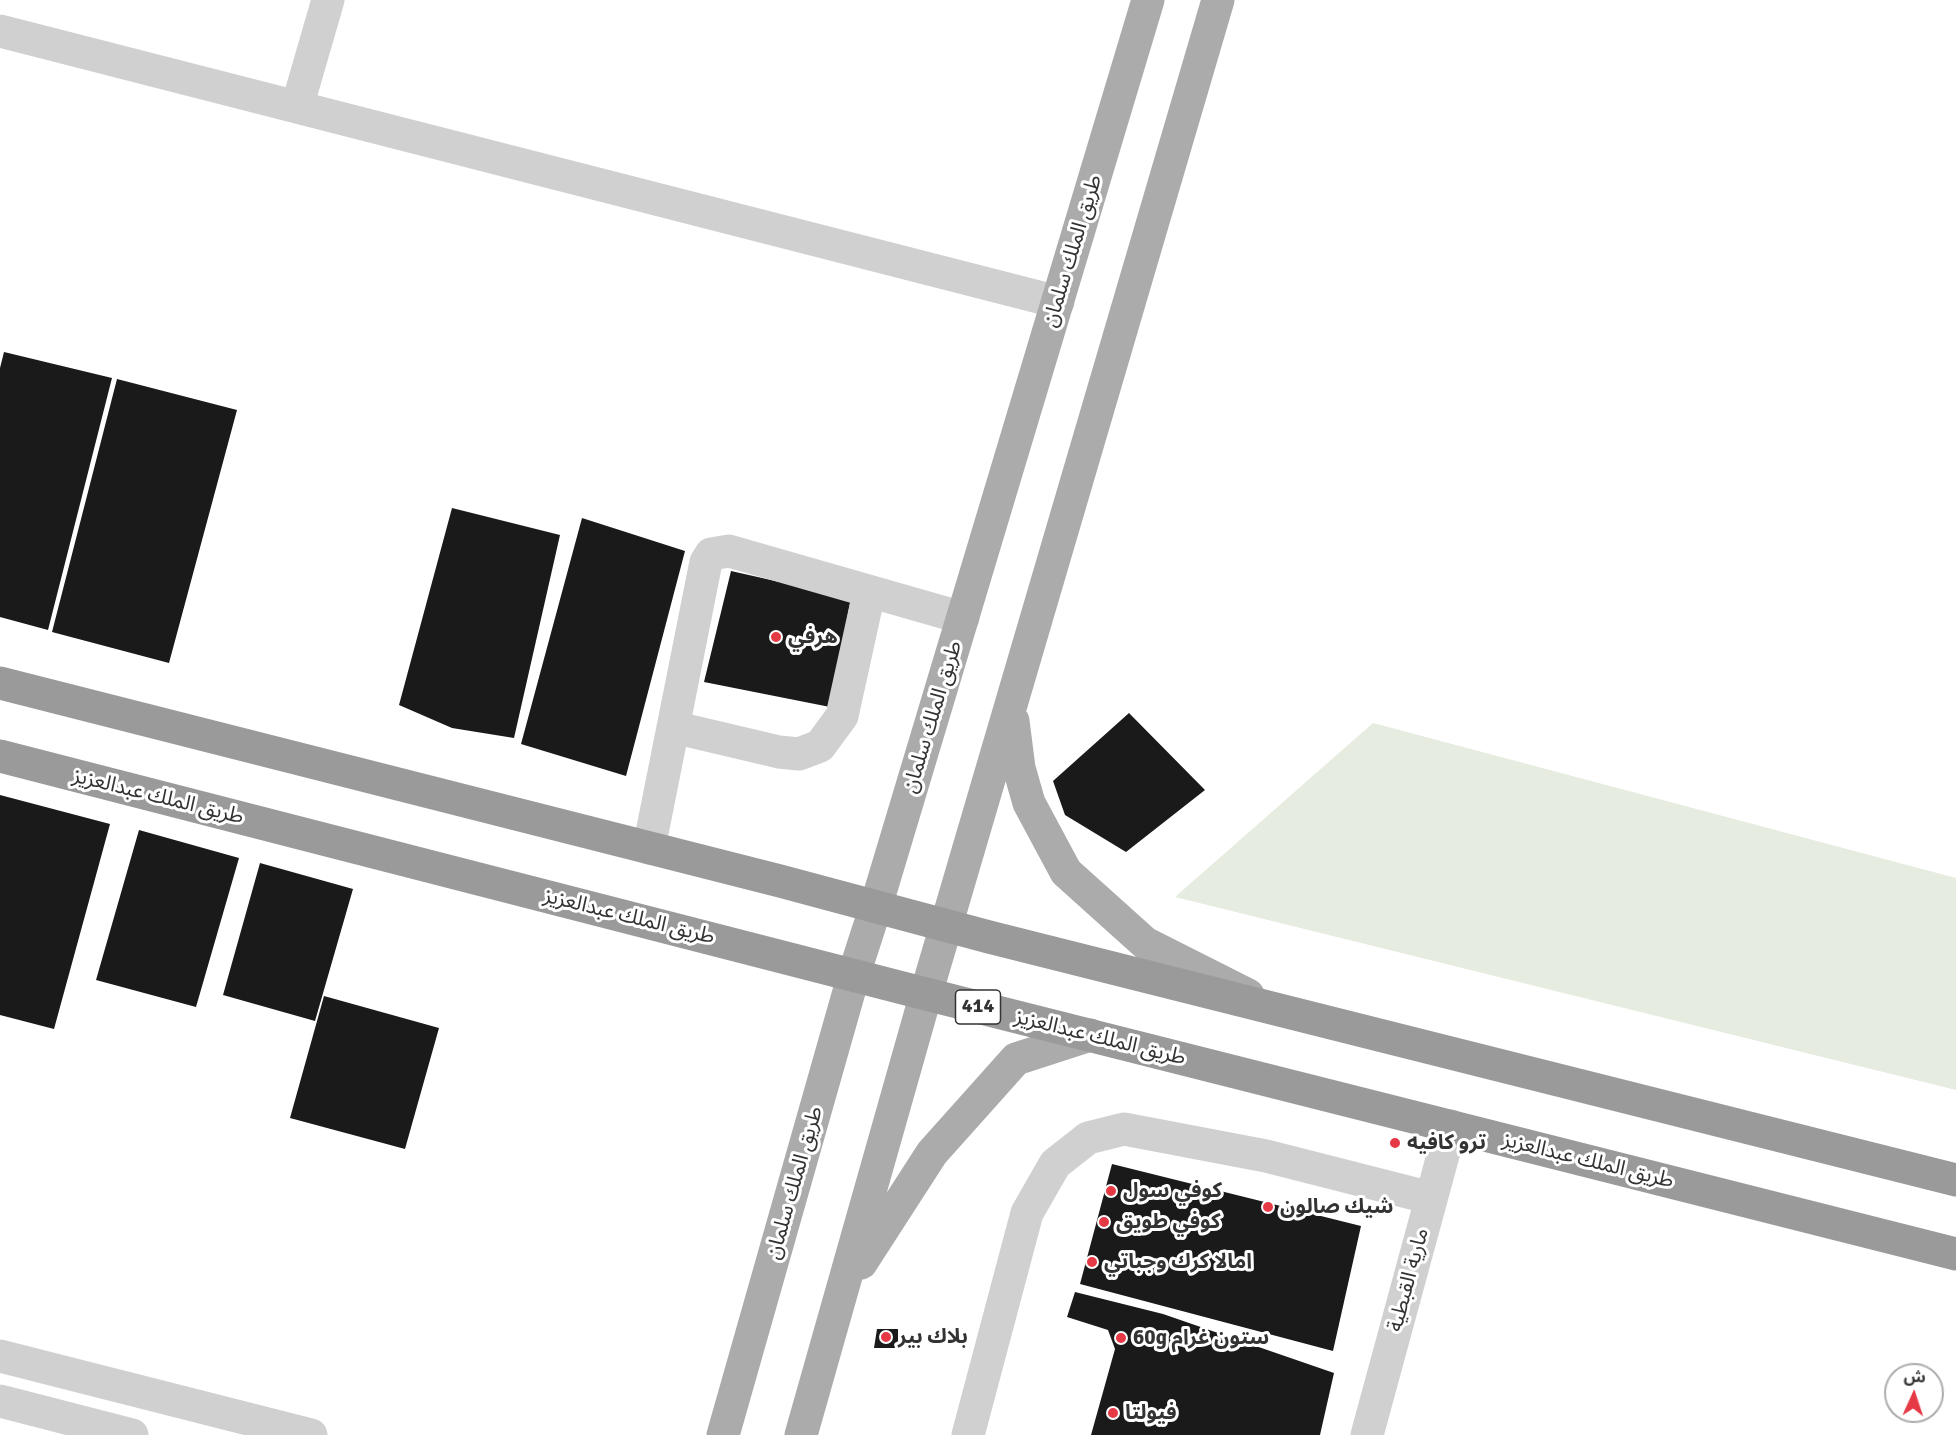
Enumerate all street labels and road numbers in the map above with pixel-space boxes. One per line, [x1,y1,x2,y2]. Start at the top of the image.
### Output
street label: طريق الملك سلمان [1038,172,1108,330]
street label: طريق الملك سلمان [898,638,968,796]
street label: طريق الملك عبدالعزيز [70,764,246,830]
street label: طريق الملك عبدالعزيز [541,884,717,950]
road number: 414 [956,990,1000,1024]
street label: طريق الملك عبدالعزيز [1012,1005,1188,1071]
street label: طريق الملك سلمان [761,1104,829,1262]
street label: طريق الملك عبدالعزيز [1500,1128,1676,1194]
street label: مارية القبطية [1383,1225,1435,1335]

